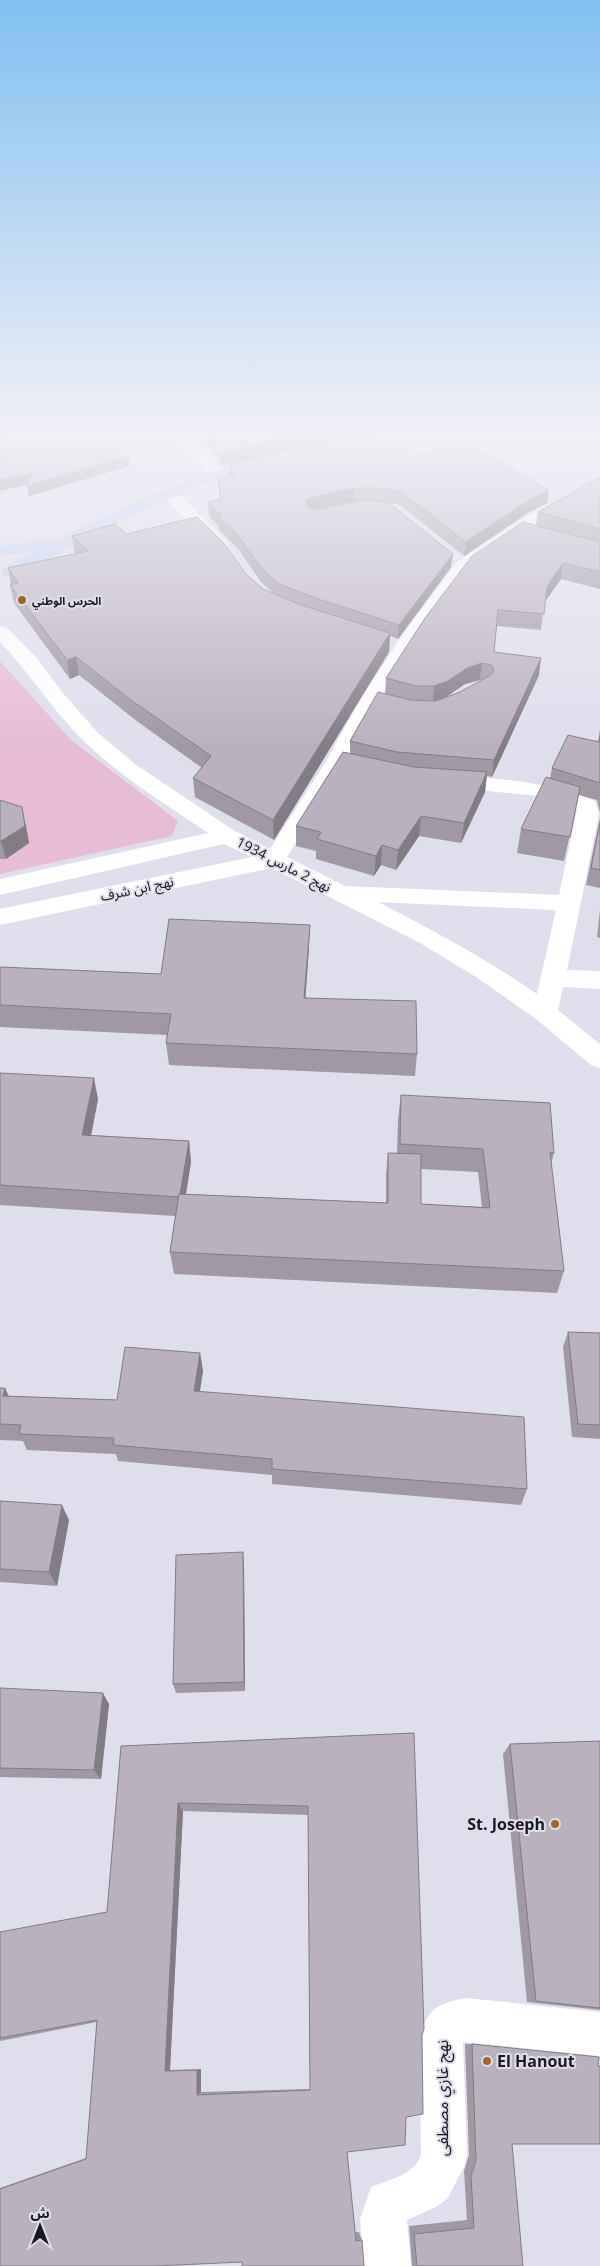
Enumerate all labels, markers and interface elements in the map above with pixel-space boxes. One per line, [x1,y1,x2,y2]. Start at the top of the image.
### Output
place label: الحرس الوطني [32,593,101,610]
marker: الحرس الوطني [16,594,28,606]
street label: نهج 2 مارس 1934 [232,832,335,898]
street label: نهج ابن شرف [99,871,176,907]
place label: St. Joseph [467,1813,545,1835]
marker: St. Joseph [549,1818,561,1830]
street label: نهج غازي مصطفى [431,2040,455,2156]
place label: El Hanout [497,2050,575,2072]
marker: El Hanout [481,2055,493,2067]
north arrow [15,2201,65,2251]
text: ش [30,2203,50,2222]

